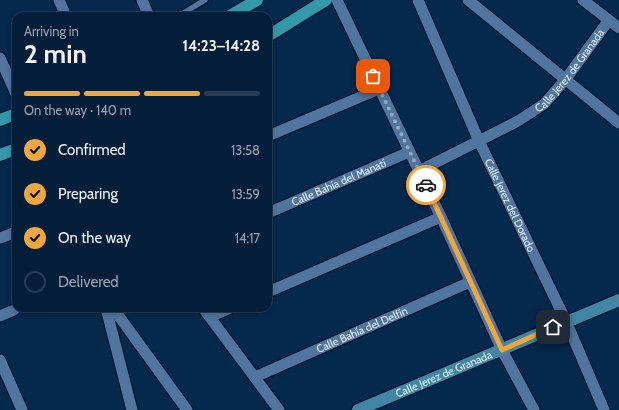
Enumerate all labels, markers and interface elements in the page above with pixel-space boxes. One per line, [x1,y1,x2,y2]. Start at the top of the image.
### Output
text: Arriving in [24,23,79,39]
street label: Calle Jerez de Granada [532,25,608,115]
text: 14:23–14:28 [183,37,260,55]
text: 2 min [24,38,87,70]
pin [356,59,390,93]
icon: bag [362,65,384,87]
text: On the way · 140 m [24,102,131,118]
icon: check [24,139,46,161]
text: Confirmed [58,141,126,159]
text: 13:58 [231,142,260,158]
street label: Calle Bahía del Manatí [289,156,389,209]
street label: Calle Jerez del Dorado [482,156,539,254]
courier [406,165,446,205]
icon: car [415,174,437,196]
icon: check [24,183,46,205]
text: Preparing [58,185,118,203]
text: 13:59 [232,186,260,202]
icon: check [24,227,46,249]
text: On the way [58,229,131,247]
text: 14:17 [235,230,260,246]
text: Delivered [58,273,119,291]
street label: Calle Bahía del Delfín [314,303,410,356]
pin [536,310,570,344]
icon: home [542,316,564,338]
street label: Calle Jerez de Granada [393,347,495,400]

